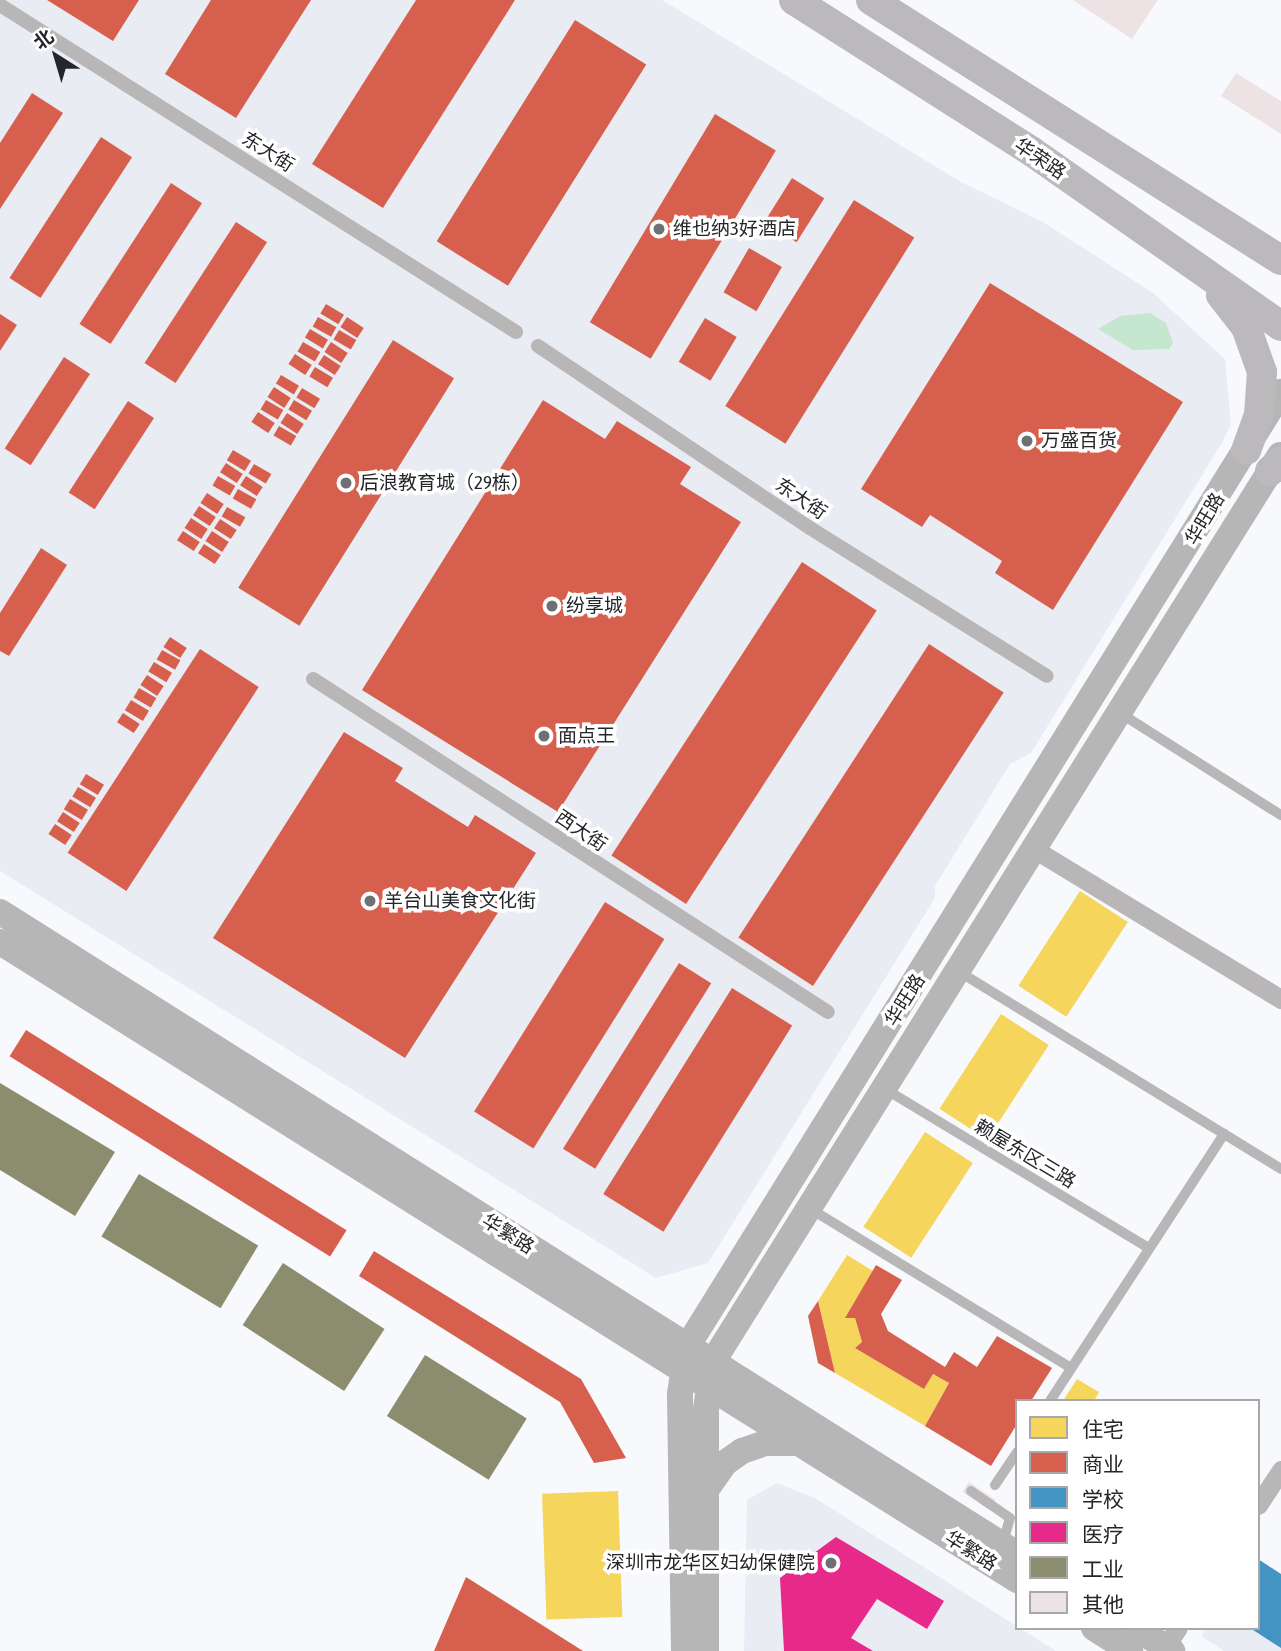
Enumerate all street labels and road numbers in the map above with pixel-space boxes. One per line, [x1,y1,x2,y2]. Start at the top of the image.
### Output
street label: 东大街 [238,127,298,177]
street label: 华荣路 [1010,134,1070,184]
street label: 东大街 [771,474,831,524]
street label: 华旺路 [1181,489,1229,549]
street label: 西大街 [551,806,611,856]
street label: 华旺路 [880,970,930,1030]
street label: 赖屋东区三路 [970,1115,1080,1193]
street label: 华繁路 [478,1209,538,1259]
street label: 华繁路 [941,1526,1001,1576]

